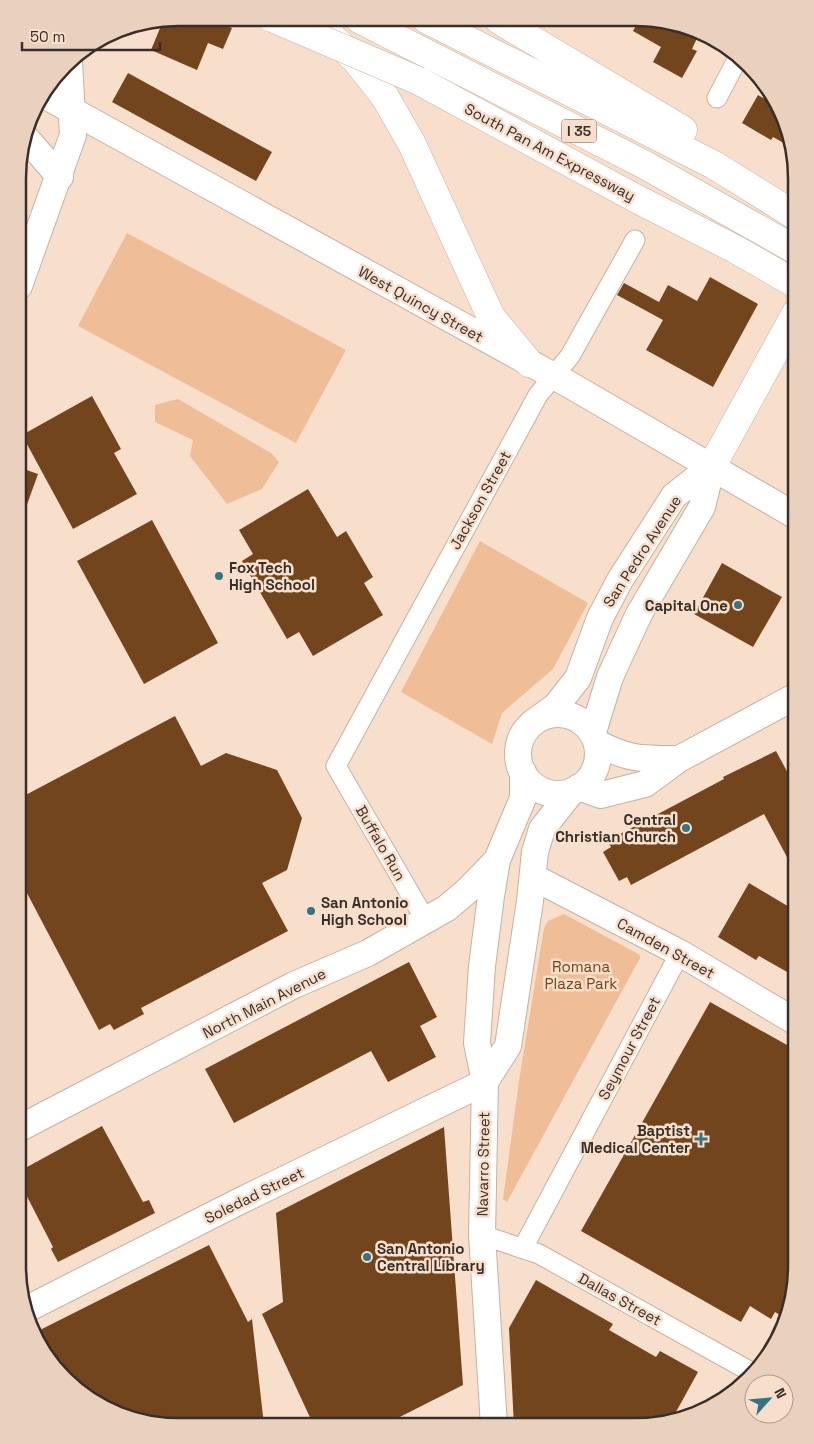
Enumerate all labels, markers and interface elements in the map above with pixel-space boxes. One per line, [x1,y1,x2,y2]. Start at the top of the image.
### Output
scale bar [22,20,160,52]
text: 50 m [30,27,65,46]
street label: South Pan Am Expressway [461,99,639,205]
road number: I 35 [562,120,596,142]
street label: West Quincy Street [355,262,487,346]
street label: Jackson Street [445,447,515,553]
street label: San Pedro Avenue [599,491,685,610]
place label: Fox Tech High School [229,558,315,594]
marker: Fox Tech High School [213,570,225,582]
place label: Capital One [645,596,728,615]
marker: Capital One [732,599,744,611]
street label: Buffalo Run [352,802,410,884]
place label: Central Christian Church [555,810,676,846]
marker: Central Christian Church [680,822,692,834]
place label: San Antonio High School [321,893,408,929]
marker: San Antonio High School [305,905,317,917]
street label: Camden Street [614,913,718,983]
park label: Romana Plaza Park [545,957,617,993]
street label: North Main Avenue [199,964,329,1042]
street label: Seymour Street [594,993,664,1103]
street label: Navarro Street [473,1111,493,1216]
place label: Baptist Medical Center [581,1121,690,1157]
marker: Baptist Medical Center [694,1132,708,1146]
street label: Soledad Street [201,1163,307,1227]
place label: San Antonio Central Library [377,1239,485,1275]
marker: San Antonio Central Library [361,1251,373,1263]
street label: Dallas Street [575,1268,665,1330]
north arrow [744,1374,794,1424]
text: N [770,1385,791,1401]

